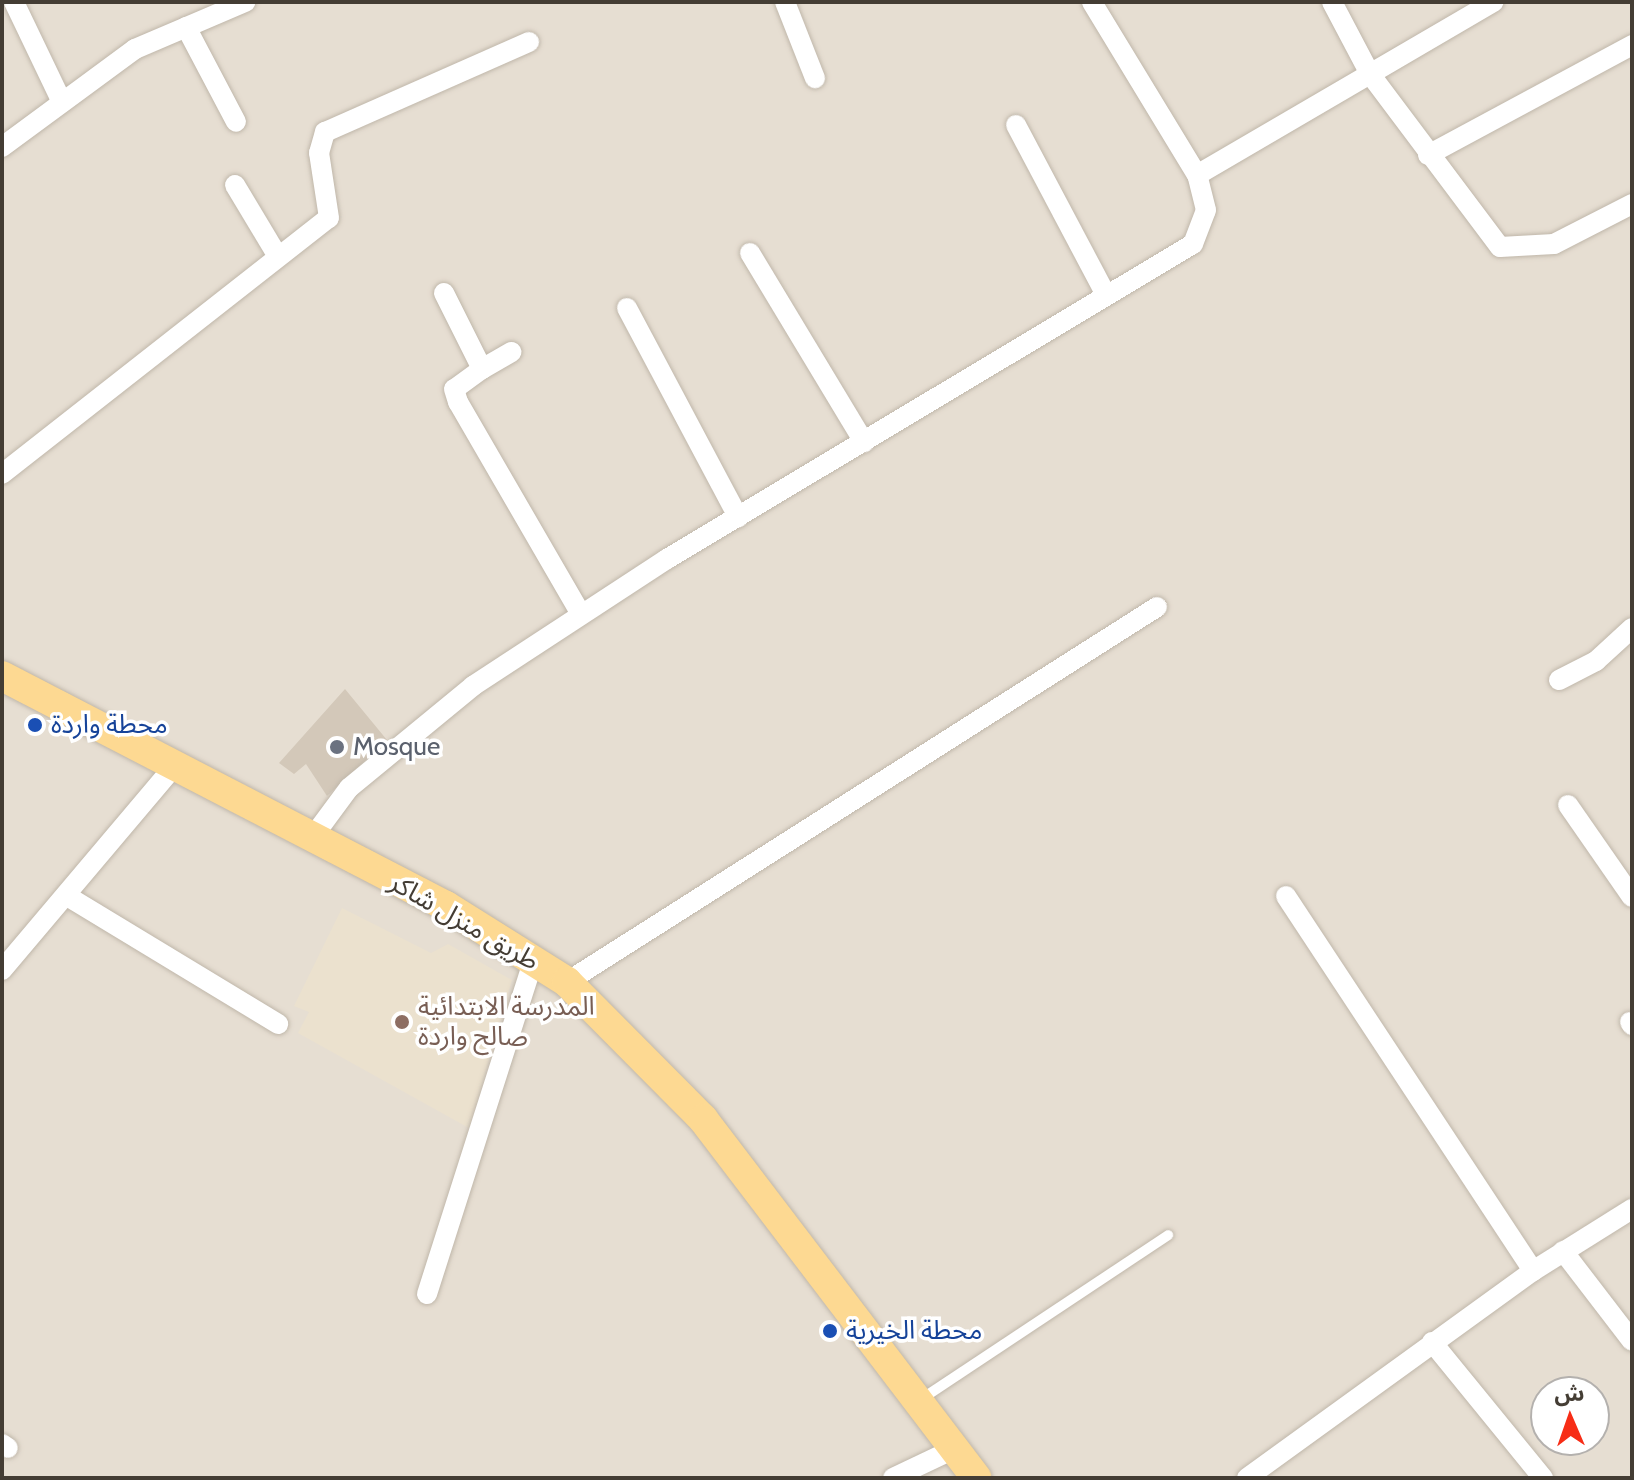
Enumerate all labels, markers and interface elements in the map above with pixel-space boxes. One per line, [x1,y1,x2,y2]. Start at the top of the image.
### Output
place label: محطة واردة [51,709,168,741]
marker: محطة واردة [26,716,44,734]
place label: Mosque [353,731,440,763]
marker: Mosque [328,738,346,756]
street label: طريق منزل شاكر [384,867,544,977]
place label: المدرسة الابتدائية صالح واردة [418,991,595,1052]
marker: المدرسة الابتدائية صالح واردة [393,1013,411,1031]
place label: محطة الخيرية [846,1315,982,1347]
marker: محطة الخيرية [821,1322,839,1340]
north arrow [1530,1376,1610,1456]
text: ش [1554,1379,1585,1408]

